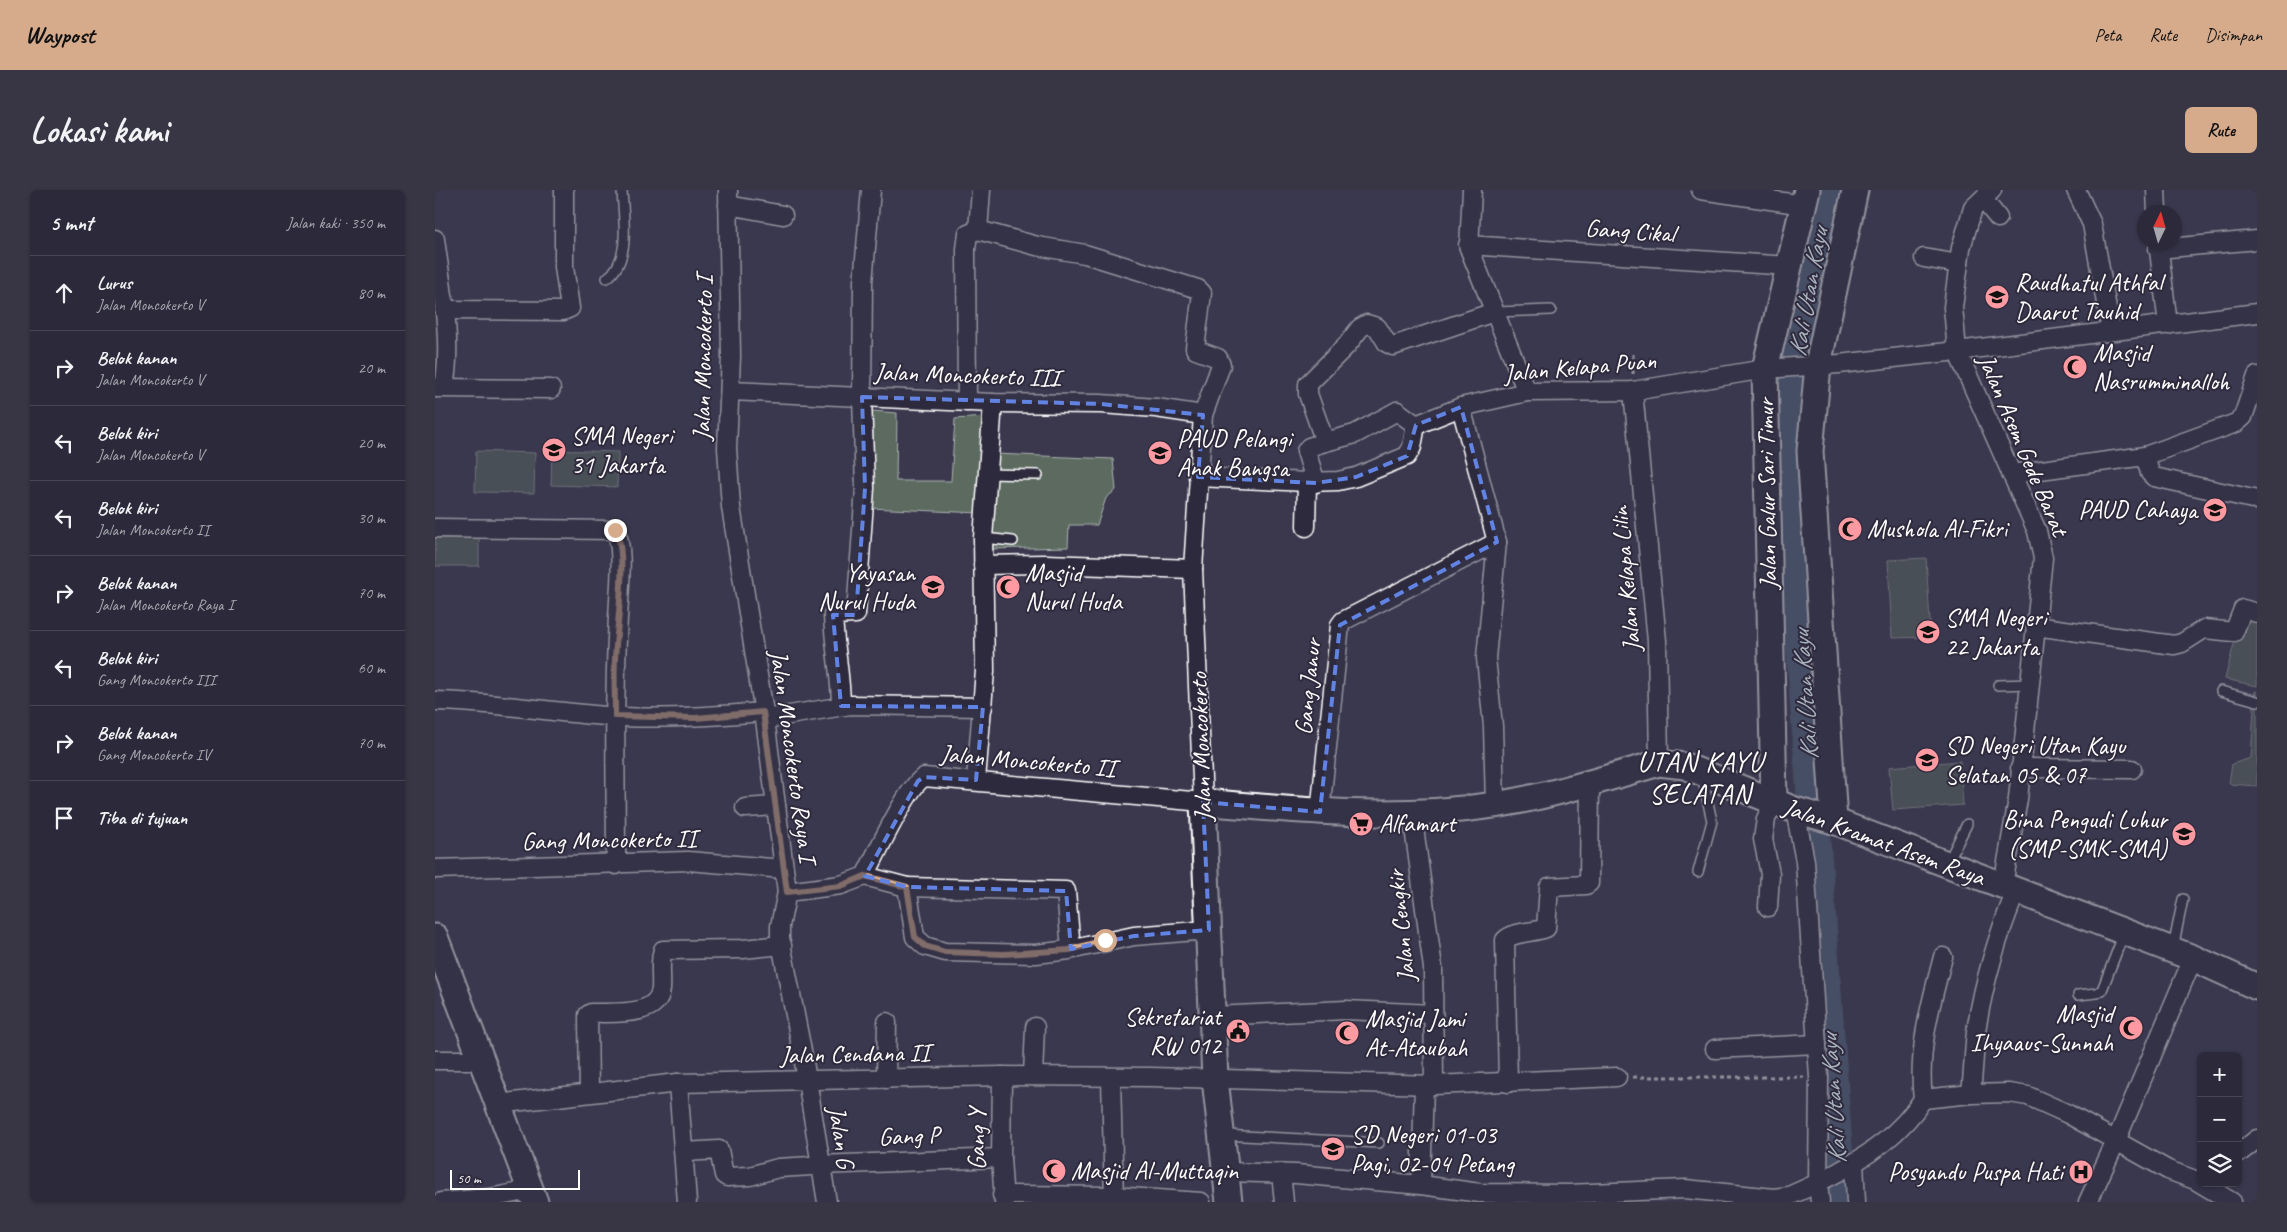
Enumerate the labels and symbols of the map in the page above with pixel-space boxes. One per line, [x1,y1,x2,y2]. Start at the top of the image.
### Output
north arrow [2137,205,2182,250]
street label: Gang Cikal [1584,212,1681,250]
water label: Kali Utan Kayu [1780,221,1836,359]
place label: Raudhatul Athfal Daarut Tauhid [2015,267,2167,328]
street label: Jalan Moncokerto I [686,269,721,442]
school or university icon: Raudhatul Athfal Daarut Tauhid [1984,284,2010,310]
place label: Masjid Nasrumminalloh [2093,337,2231,398]
street label: Jalan Kelapa Puan [1501,344,1658,390]
street label: Jalan Asem Gede Barat [1970,348,2077,543]
mosque icon: Masjid Nasrumminalloh [2062,354,2088,380]
street label: Jalan Moncokerto III [873,356,1065,394]
street label: Jalan Galur Sari Timur [1749,395,1785,591]
place label: SMA Negeri 31 Jakarta [571,420,676,481]
place label: PAUD Pelangi Anak Bangsa [1177,423,1295,484]
school or university icon: SMA Negeri 31 Jakarta [541,437,567,463]
school or university icon: PAUD Pelangi Anak Bangsa [1147,440,1173,466]
place label: PAUD Cahaya [2078,494,2200,526]
school or university icon: PAUD Cahaya [2202,497,2228,523]
street label: Jalan Kelapa Lilin [1604,503,1648,654]
place label: Mushola Al-Fikri [1867,513,2011,545]
mosque icon: Mushola Al-Fikri [1837,516,1863,542]
route end [604,519,627,542]
place label: Yayasan Nurul Huda [818,557,917,618]
place label: Masjid Nurul Huda [1025,557,1124,618]
school or university icon: Yayasan Nurul Huda [920,574,946,600]
mosque icon: Masjid Nurul Huda [995,574,1021,600]
place label: SMA Negeri 22 Jakarta [1945,602,2050,663]
school or university icon: SMA Negeri 22 Jakarta [1915,619,1941,645]
water label: Kali Utan Kayu [1784,625,1826,761]
street label: Gang Janur [1287,634,1329,737]
street label: Jalan Moncokerto Raya I [762,647,825,870]
street label: Jalan Moncokerto [1182,671,1220,823]
place label: SD Negeri Utan Kayu Selatan 05 & 07 [1945,730,2127,791]
street label: Jalan Moncokerto II [938,737,1122,785]
district label: UTAN KAYU SELATAN [1637,744,1767,811]
school or university icon: SD Negeri Utan Kayu Selatan 05 & 07 [1914,747,1940,773]
street label: Jalan Kramat Asem Raya [1778,790,1991,894]
place label: Bina Pengudi Luhur (SMP-SMK-SMA) [2003,804,2169,865]
place label: Alfamart [1379,808,1458,840]
supermarket icon: Alfamart [1348,811,1374,837]
school or university icon: Bina Pengudi Luhur (SMP-SMK-SMA) [2171,821,2197,847]
street label: Gang Moncokerto II [521,822,702,858]
street label: Jalan Cengkir [1379,866,1423,985]
route start [1094,929,1117,952]
place label: Masjid Ihyaaus-Sunnah [1970,998,2116,1059]
place label: Sekretariat RW 012 [1124,1001,1224,1062]
place label: Masjid Jami At-Ataubah [1365,1003,1468,1064]
mosque icon: Masjid Ihyaaus-Sunnah [2118,1015,2144,1041]
public building icon: Sekretariat RW 012 [1225,1018,1251,1044]
mosque icon: Masjid Jami At-Ataubah [1334,1020,1360,1046]
water label: Kali Utan Kayu [1812,1029,1854,1165]
street label: Jalan Cendana II [779,1037,935,1071]
street label: Jalan G [820,1103,862,1173]
street label: Gang Y [961,1105,993,1170]
street label: Gang P [878,1119,943,1153]
place label: SD Negeri 01-03 Pagi, 02-04 Petang [1351,1119,1516,1180]
school or university icon: SD Negeri 01-03 Pagi, 02-04 Petang [1320,1136,1346,1162]
place label: Masjid Al-Muttaqin [1071,1155,1239,1187]
place label: Posyandu Puspa Hati [1888,1156,2066,1188]
mosque icon: Masjid Al-Muttaqin [1041,1158,1067,1184]
hospital icon: Posyandu Puspa Hati [2068,1159,2094,1185]
scale bar [450,1167,580,1190]

